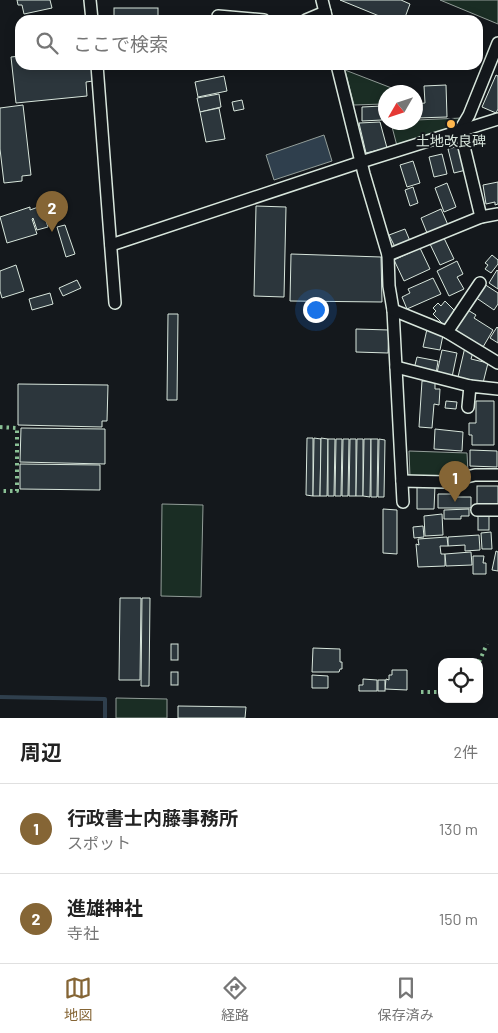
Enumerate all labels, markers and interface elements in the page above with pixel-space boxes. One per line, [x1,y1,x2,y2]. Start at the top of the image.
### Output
search box [15,15,483,70]
icon: search [33,29,61,57]
text: ここで検索 [73,32,168,55]
north arrow [378,85,423,130]
marker: 土地改良碑 [445,118,457,130]
place label: 土地改良碑 [416,132,486,149]
pin: 2 [36,191,68,232]
your location [303,297,329,323]
pin: 1 [439,461,471,502]
map controls [438,658,483,703]
button: locate [438,658,483,703]
text: 周辺 [20,739,62,764]
text: 2件 [453,742,478,761]
text: 行政書士内藤事務所 [67,806,238,829]
text: 1 [33,819,39,838]
text: 130 m [439,819,478,838]
text: スポット [67,833,131,852]
text: 進雄神社 [67,896,143,919]
text: 2 [32,909,40,928]
text: 150 m [439,909,478,928]
text: 寺社 [67,923,99,942]
tab: 地図 [64,974,92,1024]
tab: 経路 [221,974,249,1024]
tab: 保存済み [378,974,434,1024]

